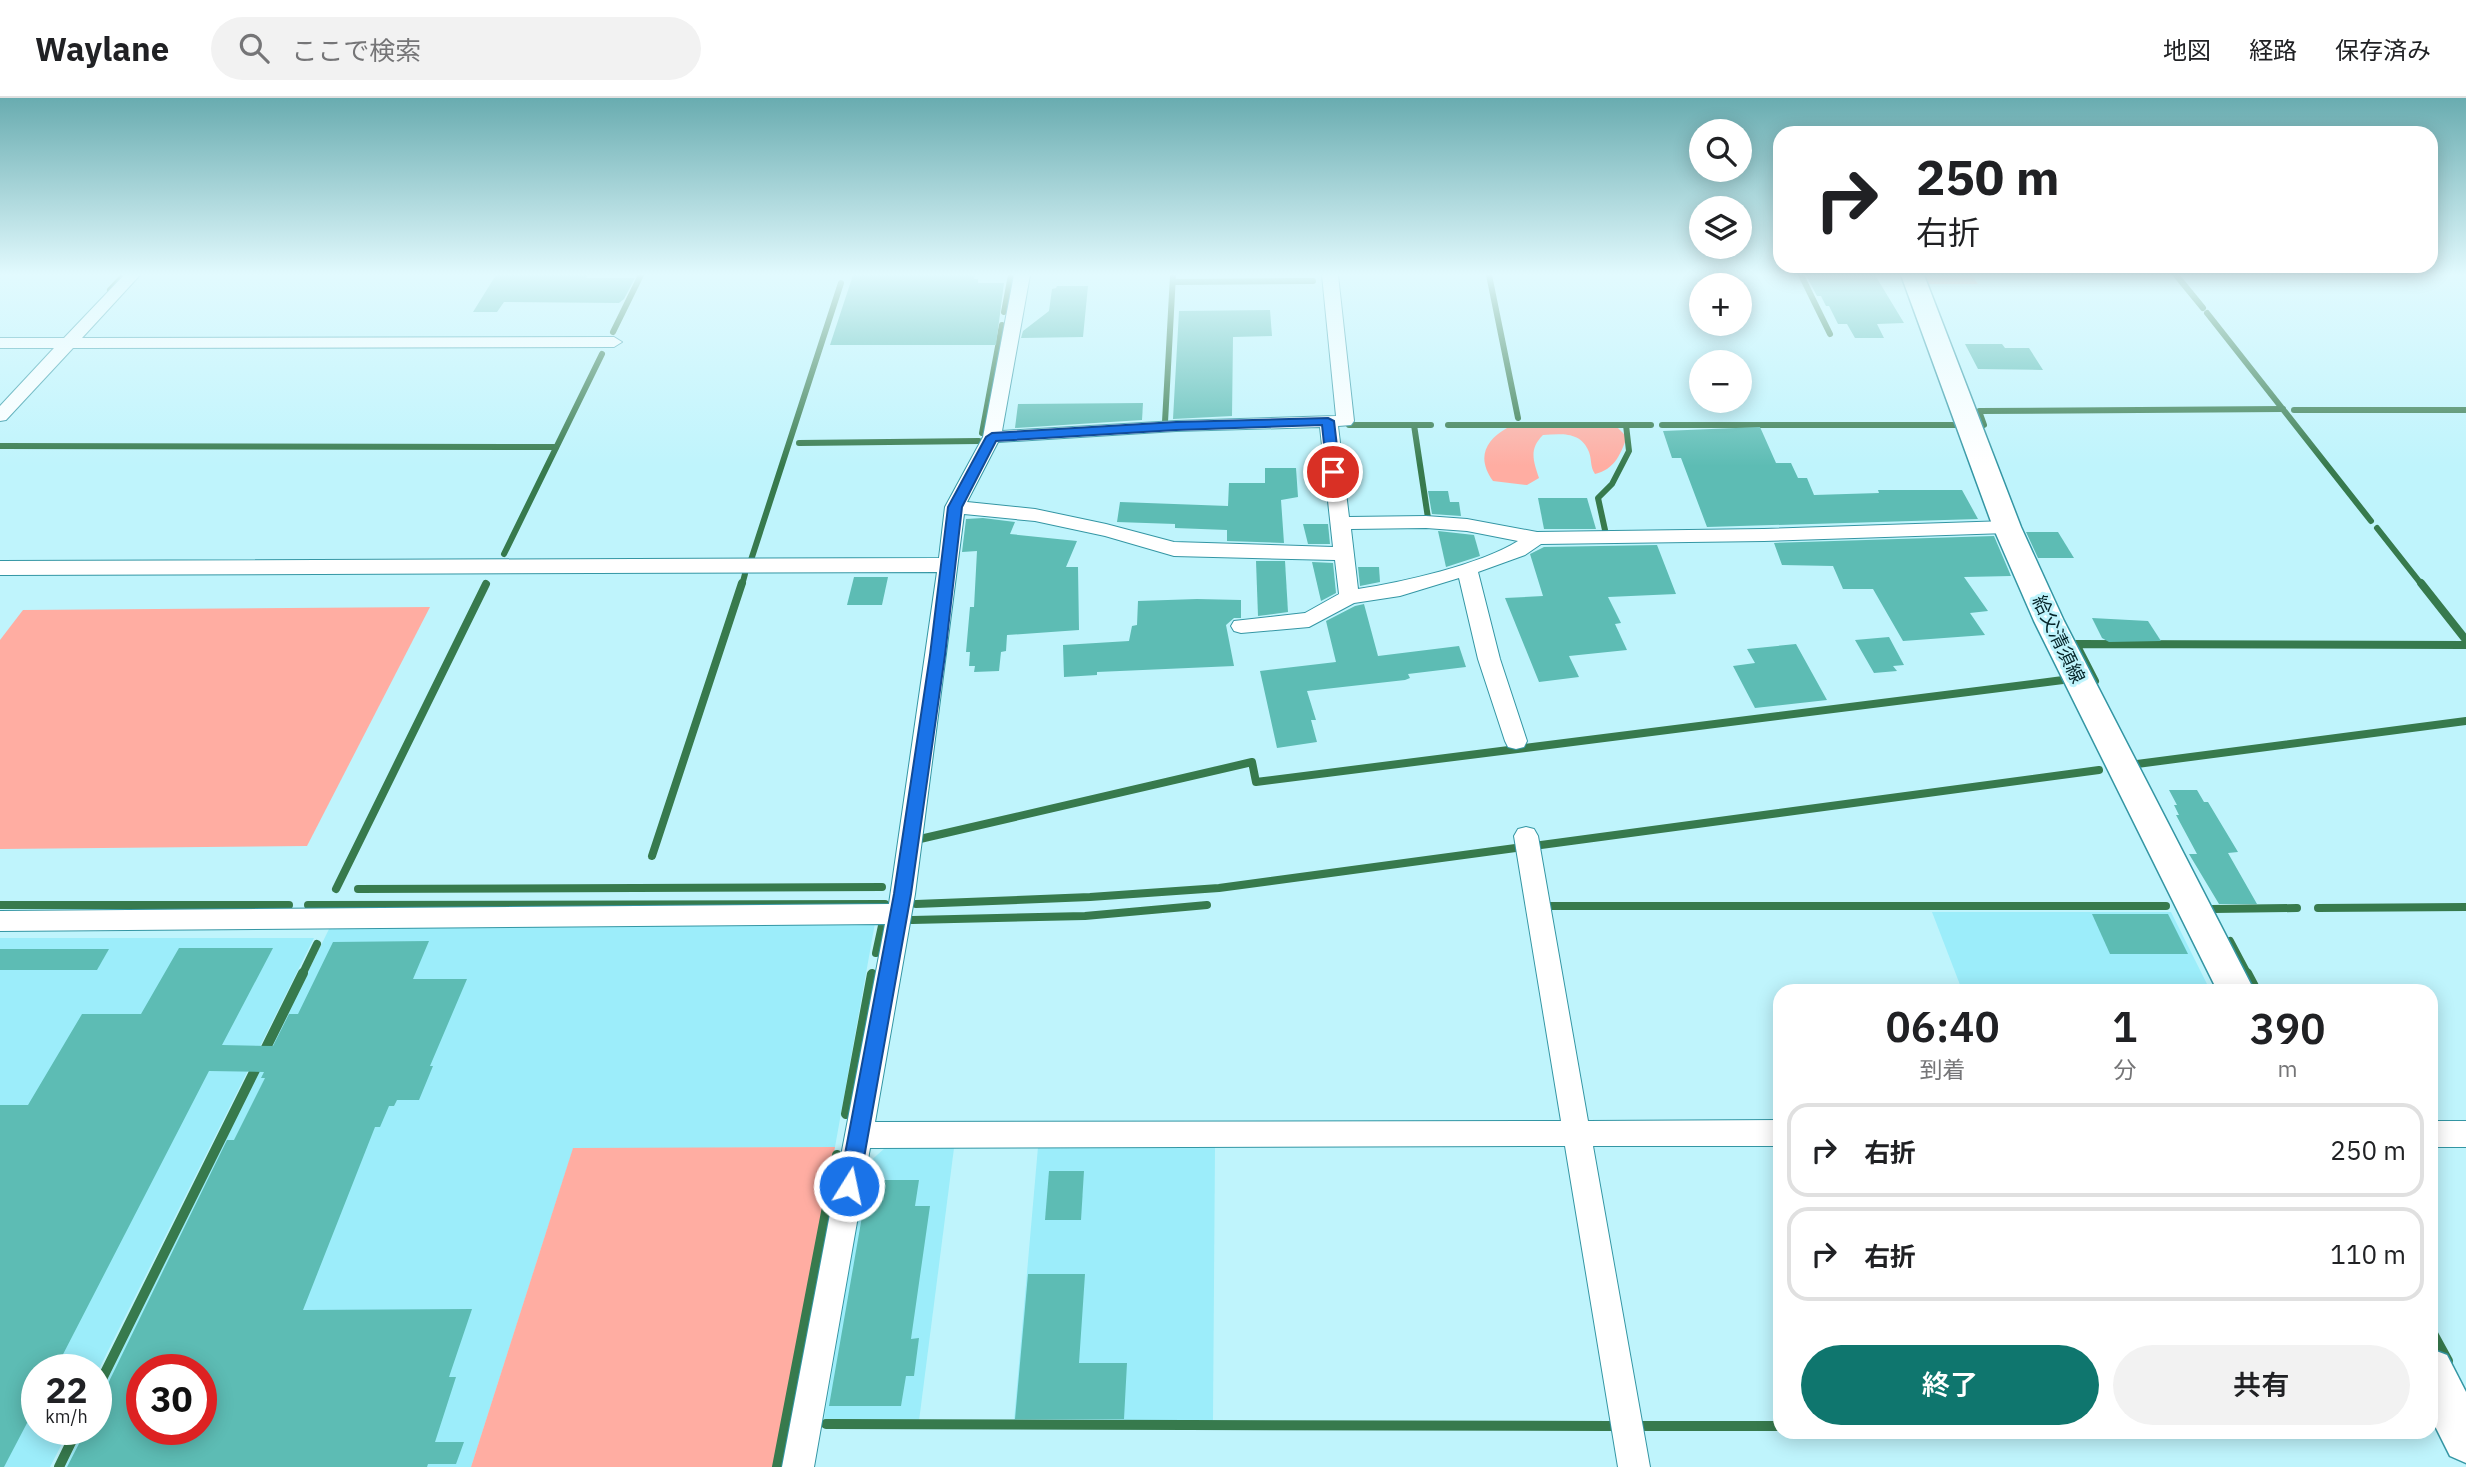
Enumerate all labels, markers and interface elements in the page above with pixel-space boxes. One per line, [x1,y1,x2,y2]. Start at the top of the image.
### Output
search box [211,17,701,80]
text: Waylane [35,27,169,70]
icon: search [235,29,273,67]
text: ここで検索 [291,33,421,67]
text: 地図 [2163,34,2211,66]
text: 経路 [2249,34,2297,66]
text: 保存済み [2335,34,2431,66]
map controls [1689,119,1752,413]
button: search [1689,119,1752,182]
text: 250 m [1916,145,2060,208]
icon: right [1801,154,1892,245]
button: layers [1689,196,1752,259]
text: 右折 [1916,211,1980,253]
button: + [1689,273,1752,336]
button: − [1689,350,1752,413]
pin [1303,442,1363,502]
icon: arrive [1314,453,1352,491]
street label: 給父清須線 [2027,591,2091,687]
text: 06:40 [1885,999,2000,1054]
text: 1 [2112,999,2137,1054]
text: 390 [2250,1001,2325,1056]
text: m [2278,1053,2298,1083]
text: 到着 [1920,1054,1966,1084]
text: 分 [2113,1054,2136,1084]
icon: right [1805,1131,1843,1169]
text: 250 m [2330,1133,2406,1167]
text: 右折 [1864,1135,1916,1169]
position arrow [812,1149,886,1223]
icon: right [1805,1235,1843,1273]
text: 110 m [2330,1237,2406,1271]
text: 右折 [1864,1239,1916,1273]
button: 終了 [1801,1345,2099,1425]
button: 共有 [2113,1345,2410,1425]
speed limit sign: 30 [126,1354,217,1445]
text: 22 [45,1367,88,1413]
text: km/h [45,1405,88,1428]

